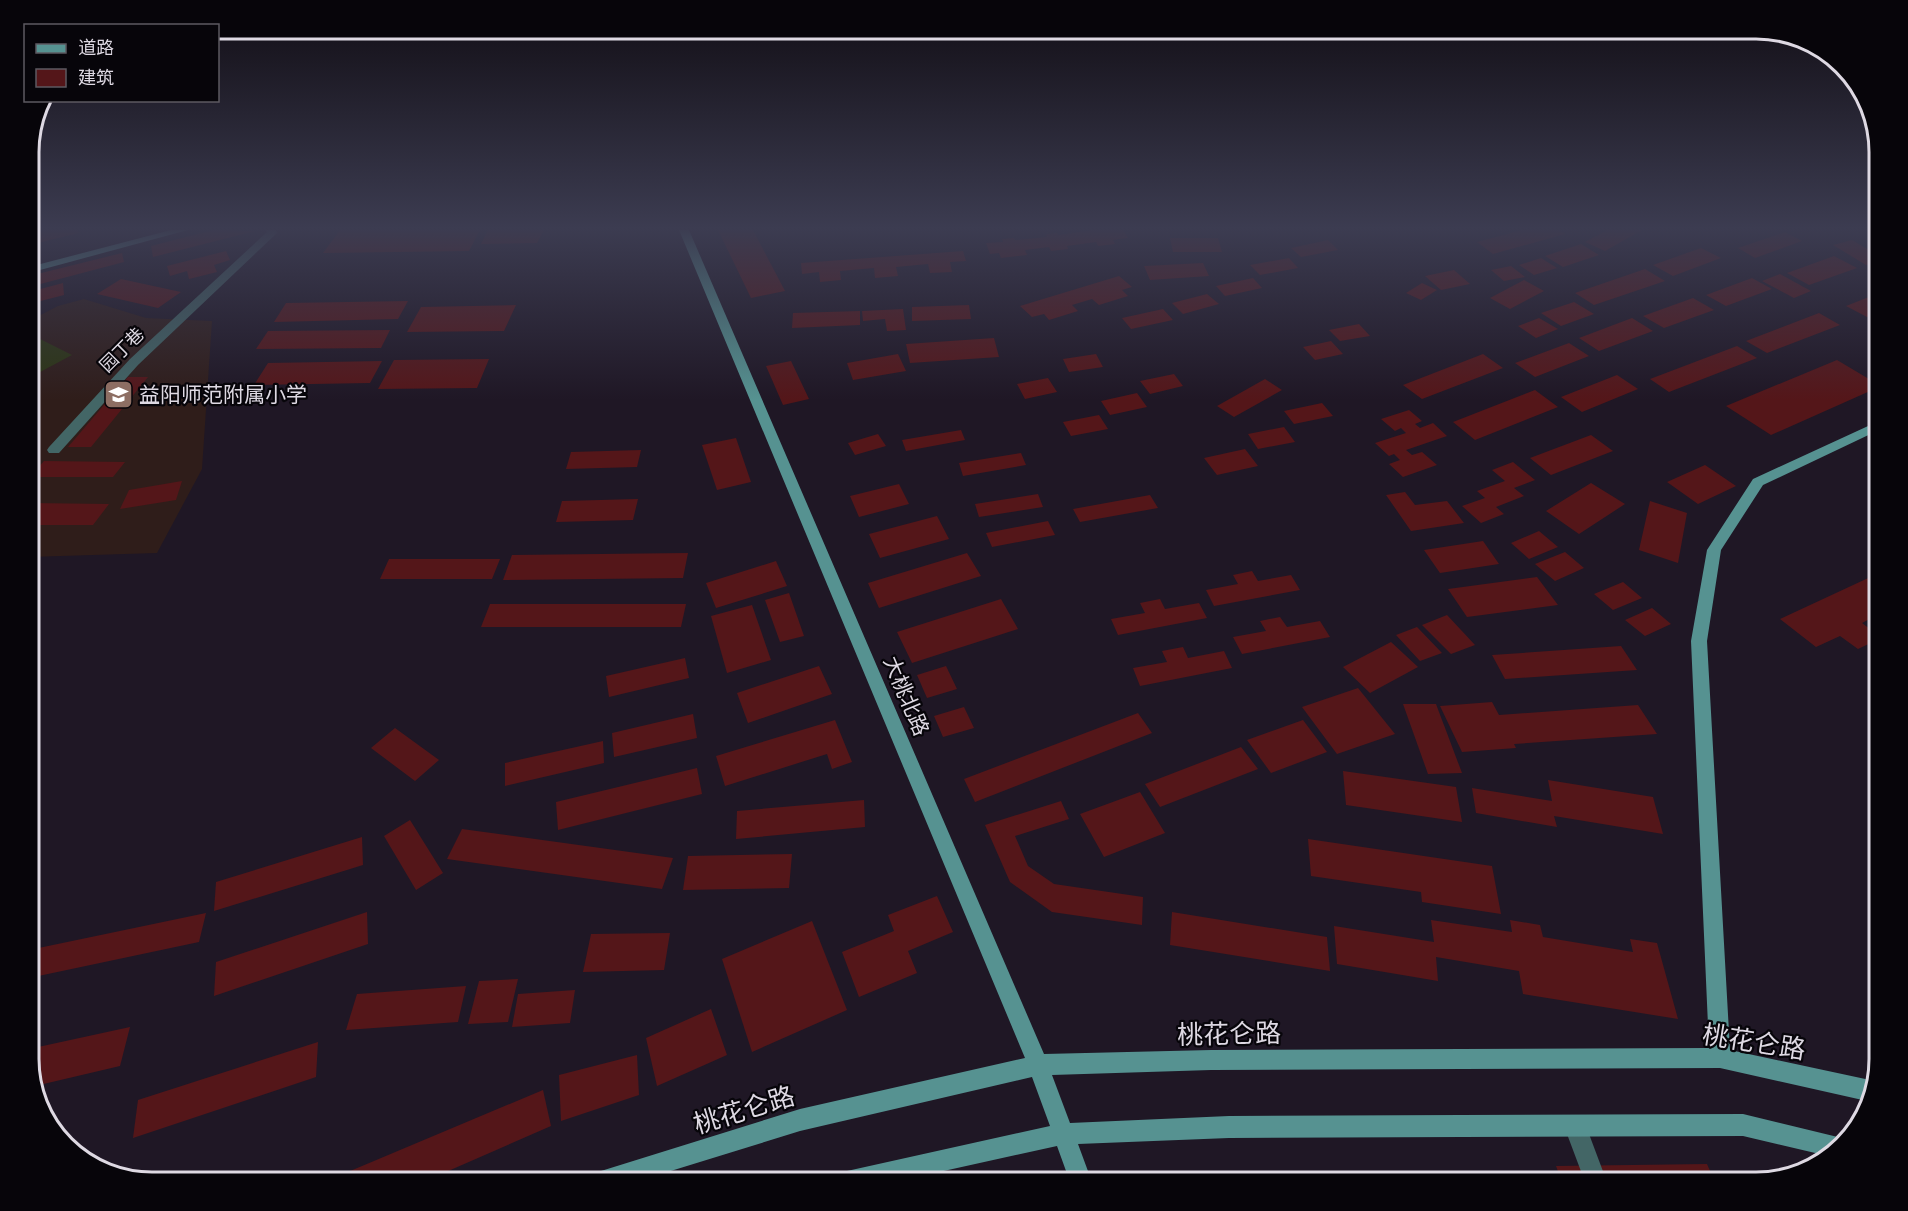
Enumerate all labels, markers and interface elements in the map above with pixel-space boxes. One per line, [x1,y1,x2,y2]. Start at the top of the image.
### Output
legend [24,24,219,102]
text: 道路 [78,37,114,59]
text: 建筑 [78,67,114,89]
street label: 园丁巷 [95,323,149,377]
school or university icon: 益阳师范附属小学 [102,379,134,411]
place label: 益阳师范附属小学 [139,382,307,408]
street label: 大桃北路 [878,652,934,740]
street label: 桃花仑路 [1177,1018,1281,1051]
street label: 桃花仑路 [1700,1019,1808,1066]
street label: 桃花仑路 [690,1080,798,1141]

